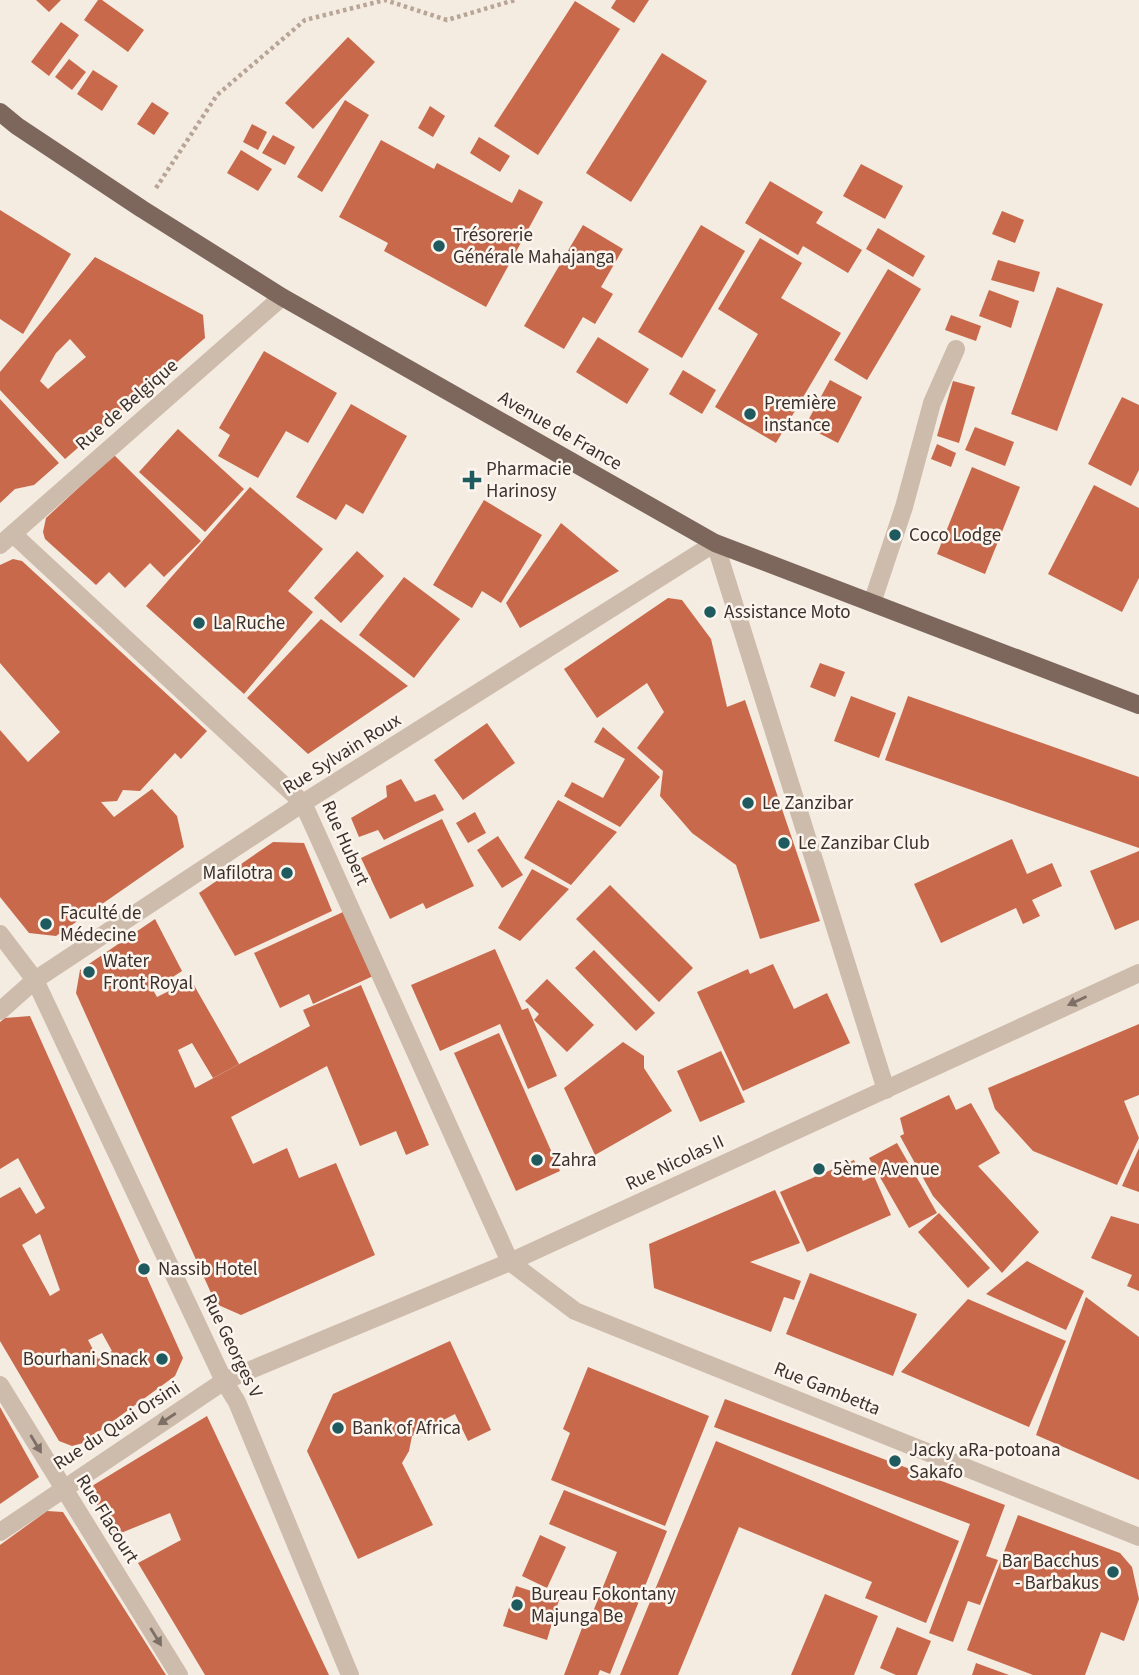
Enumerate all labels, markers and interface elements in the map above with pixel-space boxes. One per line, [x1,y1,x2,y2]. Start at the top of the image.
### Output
place label: Trésorerie Générale Mahajanga [453,222,615,271]
marker: Trésorerie Générale Mahajanga [431,238,447,254]
street label: Rue de Belgique [70,353,184,457]
street label: Avenue de France [493,385,627,477]
place label: Première instance [764,390,836,439]
marker: Première instance [742,406,758,422]
place label: Pharmacie Harinosy [486,456,571,505]
marker: Pharmacie Harinosy [464,472,480,488]
place label: Coco Lodge [909,522,1001,549]
marker: Coco Lodge [887,527,903,543]
place label: Assistance Moto [724,599,851,626]
marker: Assistance Moto [702,604,718,620]
place label: La Ruche [213,610,285,637]
marker: La Ruche [191,615,207,631]
street label: Rue Sylvain Roux [278,707,407,801]
place label: Le Zanzibar [762,790,854,817]
marker: Le Zanzibar [740,795,756,811]
street label: Rue Hubert [314,796,376,890]
place label: Le Zanzibar Club [798,830,930,857]
marker: Le Zanzibar Club [776,835,792,851]
place label: Mafilotra [202,860,273,887]
marker: Mafilotra [279,865,295,881]
place label: Faculté de Médecine [60,900,142,949]
marker: Faculté de Médecine [38,916,54,932]
place label: Water Front Royal [103,948,193,997]
marker: Water Front Royal [81,964,97,980]
one-way arrow [1067,995,1087,1007]
street label: Rue Nicolas II [621,1128,729,1198]
place label: Zahra [551,1147,597,1174]
marker: Zahra [529,1152,545,1168]
place label: 5ème Avenue [833,1156,939,1183]
marker: 5ème Avenue [811,1161,827,1177]
place label: Nassib Hotel [158,1256,258,1283]
marker: Nassib Hotel [136,1261,152,1277]
street label: Rue Georges V [195,1290,269,1403]
place label: Bourhani Snack [23,1346,149,1373]
marker: Bourhani Snack [154,1351,170,1367]
street label: Rue Gambetta [770,1355,884,1423]
street label: Rue du Quai Orsini [48,1375,186,1477]
one-way arrow [157,1412,177,1425]
place label: Bank of Africa [352,1415,461,1442]
marker: Bank of Africa [330,1420,346,1436]
one-way arrow [29,1434,42,1453]
place label: Jacky aRa-potoana Sakafo [909,1437,1060,1486]
marker: Jacky aRa-potoana Sakafo [887,1453,903,1469]
street label: Rue Flacourt [69,1469,145,1569]
place label: Bar Bacchus - Barbakus [1002,1548,1099,1597]
marker: Bar Bacchus - Barbakus [1105,1564,1121,1580]
place label: Bureau Fokontany Majunga Be [531,1581,676,1630]
marker: Bureau Fokontany Majunga Be [509,1597,525,1613]
one-way arrow [149,1627,162,1647]

